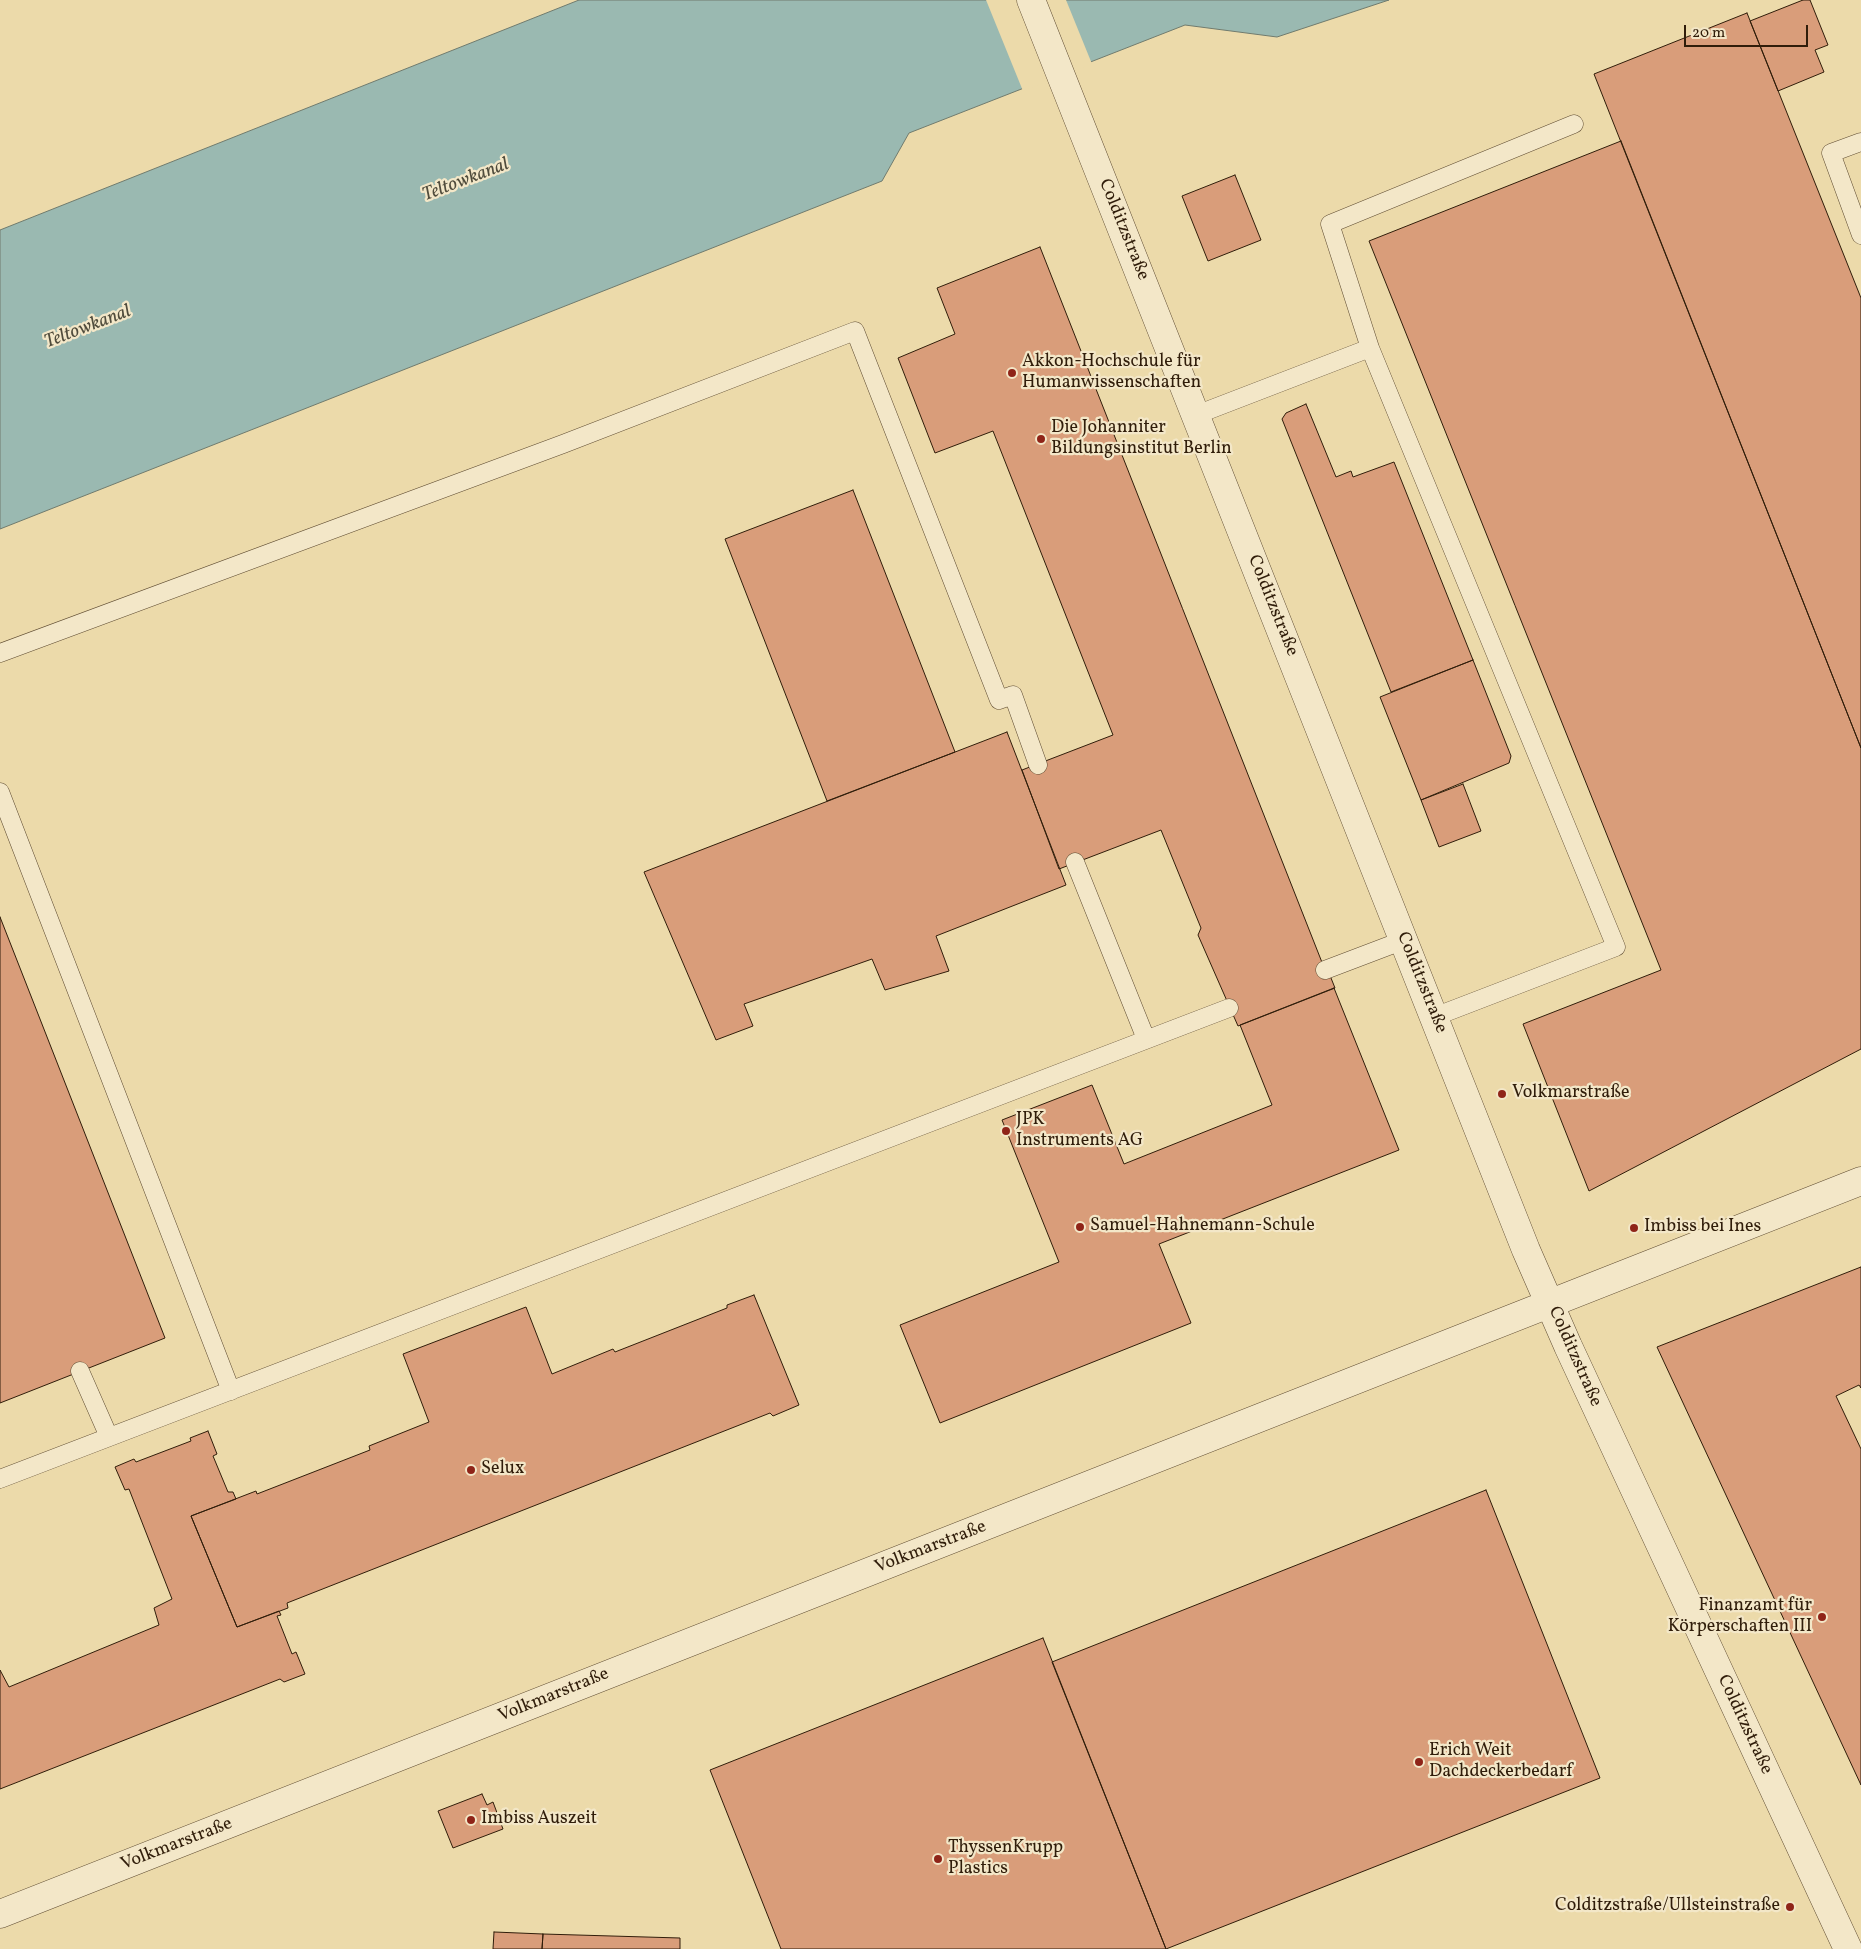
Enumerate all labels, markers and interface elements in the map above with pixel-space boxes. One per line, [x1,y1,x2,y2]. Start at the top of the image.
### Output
scale bar [1686,15,1810,47]
text: 20 m [1692,23,1725,44]
water label: Teltowkanal [420,154,512,208]
street label: Colditzstraße [1093,176,1153,284]
water label: Teltowkanal [42,301,134,355]
place label: Akkon-Hochschule für Humanwissenschaften [1022,352,1201,394]
marker: Akkon-Hochschule für Humanwissenschaften [1006,367,1018,379]
place label: Die Johanniter Bildungsinstitut Berlin [1051,418,1232,460]
marker: Die Johanniter Bildungsinstitut Berlin [1035,433,1047,445]
street label: Colditzstraße [1242,552,1302,660]
street label: Colditzstraße [1391,929,1451,1037]
place label: Volkmarstraße [1512,1083,1629,1105]
marker: Volkmarstraße [1496,1088,1508,1100]
place label: JPK Instruments AG [1016,1110,1143,1152]
marker: JPK Instruments AG [1000,1125,1012,1137]
place label: Samuel-Hahnemann-Schule [1090,1216,1315,1238]
place label: Imbiss bei Ines [1644,1217,1761,1239]
marker: Samuel-Hahnemann-Schule [1074,1221,1086,1233]
marker: Imbiss bei Ines [1628,1222,1640,1234]
street label: Colditzstraße [1542,1304,1606,1410]
place label: Selux [481,1459,524,1481]
marker: Selux [465,1464,477,1476]
street label: Volkmarstraße [872,1517,990,1579]
place label: Finanzamt für Körperschaften III [1668,1596,1812,1638]
marker: Finanzamt für Körperschaften III [1816,1611,1828,1623]
street label: Volkmarstraße [495,1664,613,1728]
street label: Colditzstraße [1712,1672,1776,1778]
place label: Erich Weit Dachdeckerbedarf [1429,1741,1573,1784]
marker: Erich Weit Dachdeckerbedarf [1413,1756,1425,1768]
place label: Imbiss Auszeit [481,1809,597,1831]
street label: Volkmarstraße [118,1814,236,1876]
marker: Imbiss Auszeit [465,1814,477,1826]
place label: ThyssenKrupp Plastics [948,1838,1063,1880]
marker: ThyssenKrupp Plastics [932,1853,944,1865]
place label: Colditzstraße/Ullsteinstraße [1555,1896,1780,1918]
marker: Colditzstraße/Ullsteinstraße [1784,1901,1796,1913]

